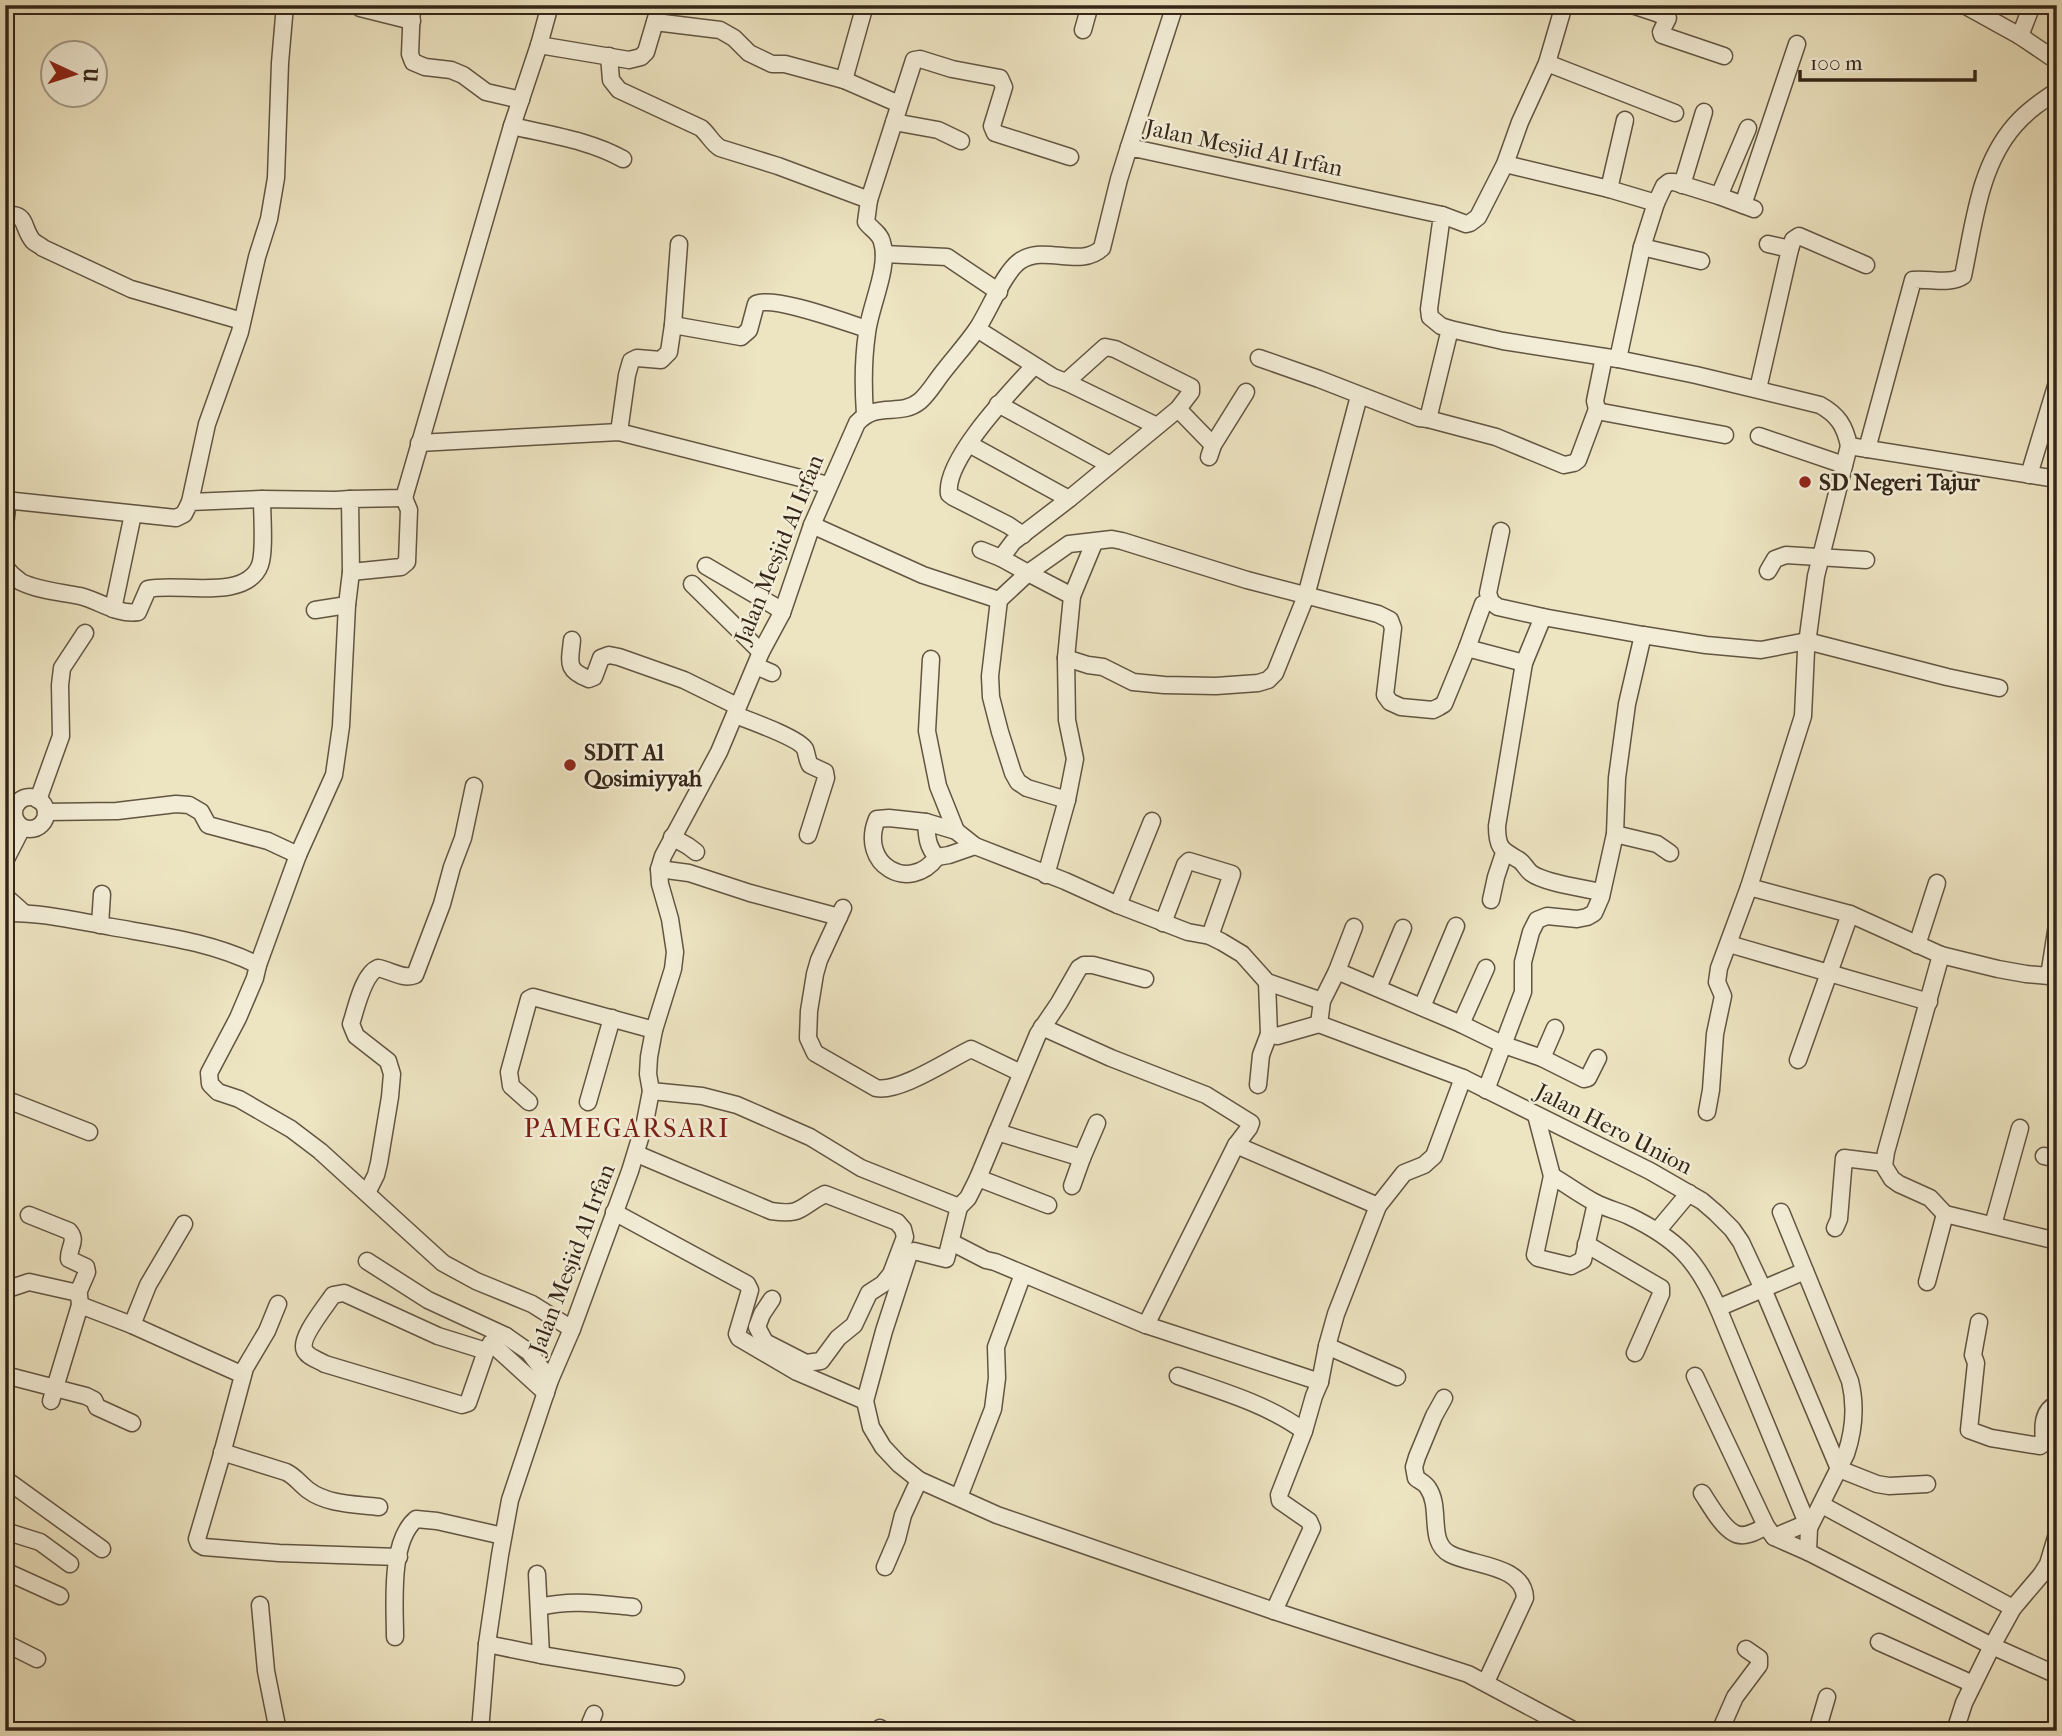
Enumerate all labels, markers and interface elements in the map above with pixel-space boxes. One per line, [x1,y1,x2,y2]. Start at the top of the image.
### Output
north arrow [38,38,108,108]
scale bar [1800,38,1974,82]
text: 100 m [1810,51,1863,75]
text: U [78,66,102,83]
street label: Jalan Mesjid Al Irfan [1141,113,1346,182]
street label: Jalan Mesjid Al Irfan [728,450,829,649]
place label: SD Negeri Tajur [1819,469,1981,496]
marker: SD Negeri Tajur [1797,474,1813,490]
place label: SDIT Al Qosimiyyah [584,739,703,792]
marker: SDIT Al Qosimiyyah [562,757,578,773]
street label: Jalan Hero Union [1529,1077,1697,1180]
district label: PAMEGARSARI [524,1113,730,1144]
street label: Jalan Mesjid Al Irfan [523,1160,621,1360]

